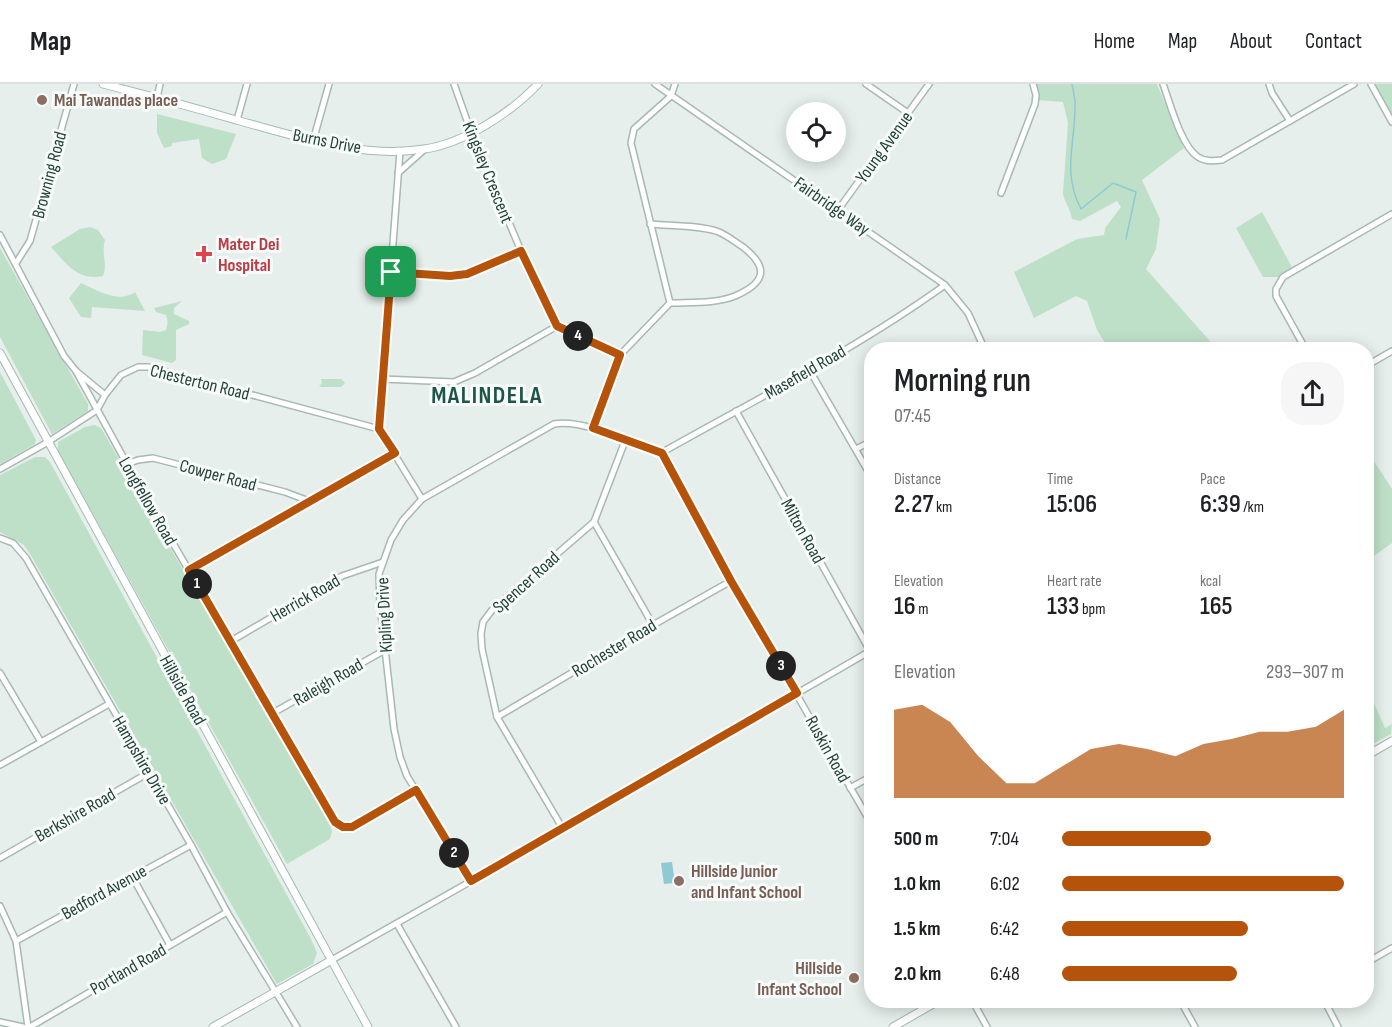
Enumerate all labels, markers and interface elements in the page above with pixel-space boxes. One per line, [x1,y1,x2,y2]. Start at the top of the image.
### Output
text: Map [30,25,71,58]
text: Home [1094,29,1135,54]
text: Map [1168,29,1197,54]
text: About [1230,29,1272,54]
text: Contact [1305,29,1362,54]
place label: Mai Tawandas place [54,90,178,111]
marker: Mai Tawandas place [35,93,49,107]
map controls [786,102,846,162]
button: locate [786,102,846,162]
street label: Young Avenue [851,107,917,187]
street label: Kingsley Crescent [458,118,518,227]
street label: Burns Drive [291,125,363,158]
street label: Browning Road [28,129,71,221]
street label: Fairbridge Way [790,173,874,240]
place label: Mater Dei Hospital [218,234,279,276]
marker: Mater Dei Hospital [195,245,213,263]
pin [365,246,416,297]
icon: arrive [374,255,407,288]
pin: 4 [563,321,593,351]
text: 4 [574,326,582,345]
street label: Masefield Road [761,341,850,404]
street label: Chesterton Road [148,360,252,405]
text: Morning run [894,361,1031,401]
button: share [1281,362,1344,425]
district label: MALINDELA [431,381,543,410]
text: 07:45 [894,404,931,428]
street label: Longfellow Road [114,454,181,549]
street label: Cowper Road [177,455,259,496]
text: Distance [894,470,941,489]
text: Time [1047,470,1073,489]
text: Pace [1200,470,1225,489]
text: 2.27 [894,489,933,520]
text: 15:06 [1047,489,1097,520]
text: 6:39 [1200,489,1241,520]
street label: Milton Road [776,495,829,567]
text: km [933,498,952,517]
text: /km [1241,498,1264,517]
street label: Spencer Road [489,547,564,618]
pin: 1 [182,569,212,599]
street label: Herrick Road [267,570,344,627]
text: Elevation [894,572,943,591]
text: Heart rate [1047,572,1102,591]
text: kcal [1200,572,1221,591]
text: 1 [194,574,200,593]
street label: Kipling Drive [372,577,397,653]
text: 16 [894,591,916,622]
text: 133 [1047,591,1079,622]
text: 165 [1200,591,1233,622]
text: m [916,600,928,619]
text: bpm [1079,600,1106,619]
street label: Rochester Road [568,615,660,682]
pin: 3 [766,651,796,681]
street label: Hillside Road [155,652,210,729]
street label: Raleigh Road [290,654,367,711]
text: 3 [777,656,785,675]
text: Elevation [894,660,956,684]
text: 293–307 m [1266,660,1344,684]
street label: Hampshire Drive [108,712,175,808]
street label: Ruskin Road [801,712,854,786]
street label: Berkshire Road [31,784,119,847]
text: 500 m [894,827,938,851]
text: 7:04 [990,827,1019,851]
pin: 2 [439,838,469,868]
text: 2 [450,843,458,862]
street label: Bedford Avenue [58,860,151,924]
place label: Hillside Junior and Infant School [691,861,802,903]
text: 1.0 km [894,872,941,896]
text: 6:02 [990,872,1020,896]
marker: Hillside Junior and Infant School [672,874,686,888]
text: 1.5 km [894,917,940,941]
text: 6:42 [990,917,1019,941]
street label: Portland Road [87,939,170,1000]
place label: Hillside Infant School [757,958,842,1000]
text: 2.0 km [894,962,941,986]
text: 6:48 [990,962,1020,986]
marker: Hillside Infant School [847,971,861,985]

